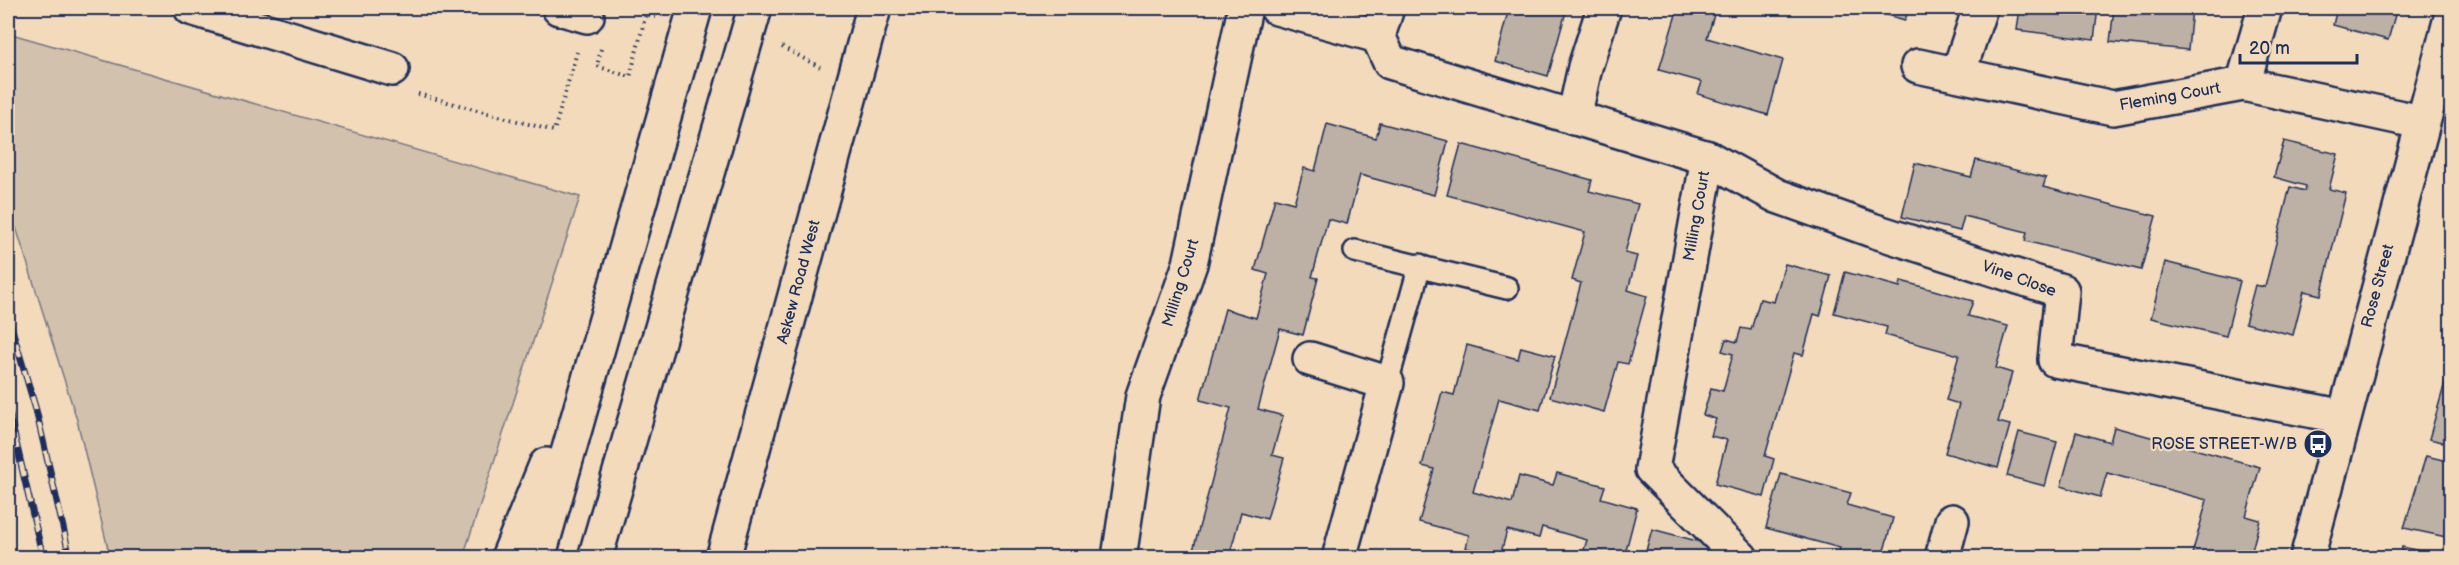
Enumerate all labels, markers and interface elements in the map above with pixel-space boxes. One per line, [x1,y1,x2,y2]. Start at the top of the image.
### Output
scale bar [2240,27,2357,65]
text: 20 m [2249,38,2290,59]
street label: Fleming Court [2118,79,2222,115]
street label: Milling Court [1680,169,1714,263]
street label: Askew Road West [773,218,825,346]
street label: Milling Court [1159,237,1203,329]
street label: Rose Street [2358,242,2398,330]
street label: Vine Close [1979,257,2059,301]
bus stop icon: ROSE STREET-W/B [2302,428,2334,460]
place label: ROSE STREET-W/B [2151,435,2297,454]

